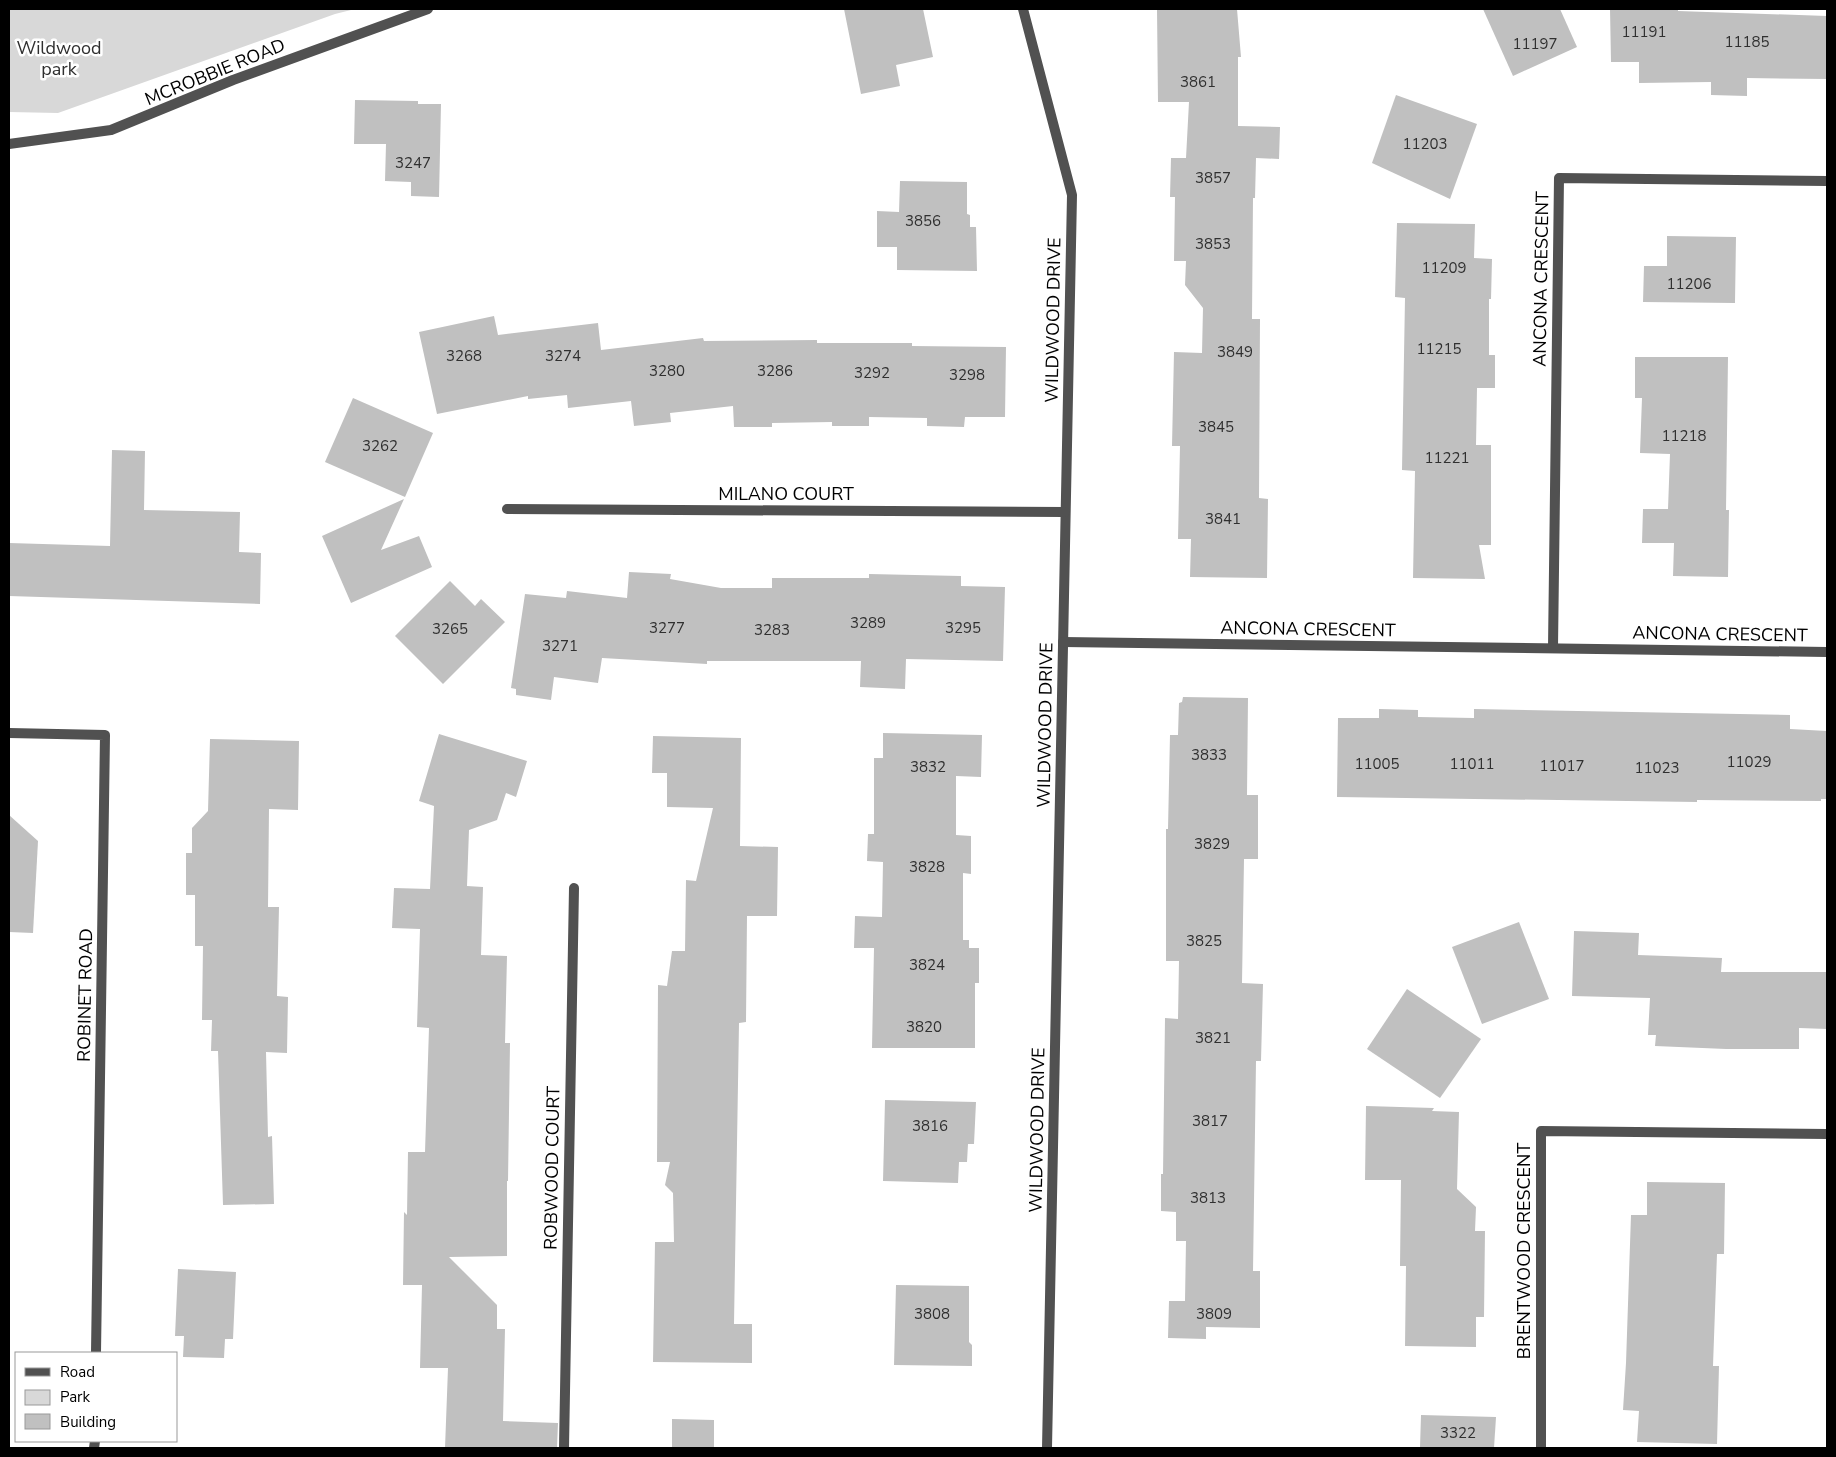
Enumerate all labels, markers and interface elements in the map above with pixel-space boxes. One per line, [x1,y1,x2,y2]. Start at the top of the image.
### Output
house number: 11191 [1621,22,1667,42]
house number: 11185 [1724,32,1770,52]
street label: MCROBBIE ROAD [141,33,289,111]
house number: 11197 [1512,34,1558,54]
park label: Wildwood park [16,36,102,81]
house number: 3861 [1180,72,1216,92]
house number: 11203 [1402,134,1448,154]
house number: 3247 [395,153,431,173]
house number: 3857 [1195,168,1231,188]
street label: ANCONA CRESCENT [1527,191,1555,367]
house number: 3856 [905,211,941,231]
house number: 3853 [1195,234,1231,254]
street label: WILDWOOD DRIVE [1040,237,1066,403]
house number: 11209 [1421,258,1467,278]
house number: 11206 [1666,274,1712,294]
house number: 11215 [1416,339,1462,359]
house number: 3849 [1217,342,1253,362]
house number: 3268 [446,346,482,366]
house number: 3274 [545,346,581,366]
house number: 3280 [649,361,685,381]
house number: 3286 [757,361,793,381]
house number: 3292 [854,363,890,383]
house number: 3298 [949,365,985,385]
house number: 3845 [1198,417,1234,437]
house number: 11218 [1661,426,1707,446]
house number: 3262 [362,436,398,456]
house number: 11221 [1424,448,1470,468]
street label: MILANO COURT [718,482,854,506]
house number: 3841 [1205,509,1241,529]
house number: 3289 [850,613,886,633]
street label: ANCONA CRESCENT [1220,615,1396,643]
house number: 3277 [649,618,685,638]
house number: 3295 [945,618,981,638]
house number: 3265 [432,619,468,639]
house number: 3283 [754,620,790,640]
street label: ANCONA CRESCENT [1632,620,1808,648]
house number: 3271 [542,636,578,656]
street label: WILDWOOD DRIVE [1032,642,1058,808]
house number: 3833 [1191,745,1227,765]
house number: 11029 [1726,752,1772,772]
house number: 11005 [1354,754,1400,774]
house number: 11011 [1449,754,1495,774]
house number: 11017 [1539,756,1585,776]
house number: 3832 [910,757,946,777]
house number: 11023 [1634,758,1680,778]
house number: 3829 [1194,834,1230,854]
house number: 3828 [909,857,945,877]
street label: ROBINET ROAD [72,928,98,1062]
house number: 3825 [1186,931,1222,951]
house number: 3824 [909,955,945,975]
house number: 3820 [906,1017,942,1037]
house number: 3821 [1195,1028,1231,1048]
street label: WILDWOOD DRIVE [1024,1047,1050,1213]
street label: ROBWOOD COURT [539,1086,565,1250]
house number: 3817 [1192,1111,1228,1131]
house number: 3816 [912,1116,948,1136]
street label: BRENTWOOD CRESCENT [1512,1143,1536,1359]
house number: 3813 [1190,1188,1226,1208]
house number: 3808 [914,1304,950,1324]
house number: 3809 [1196,1304,1232,1324]
legend [15,1352,178,1442]
text: Road [60,1362,95,1382]
text: Park [60,1387,90,1407]
text: Building [60,1412,116,1432]
house number: 3322 [1440,1423,1476,1443]

